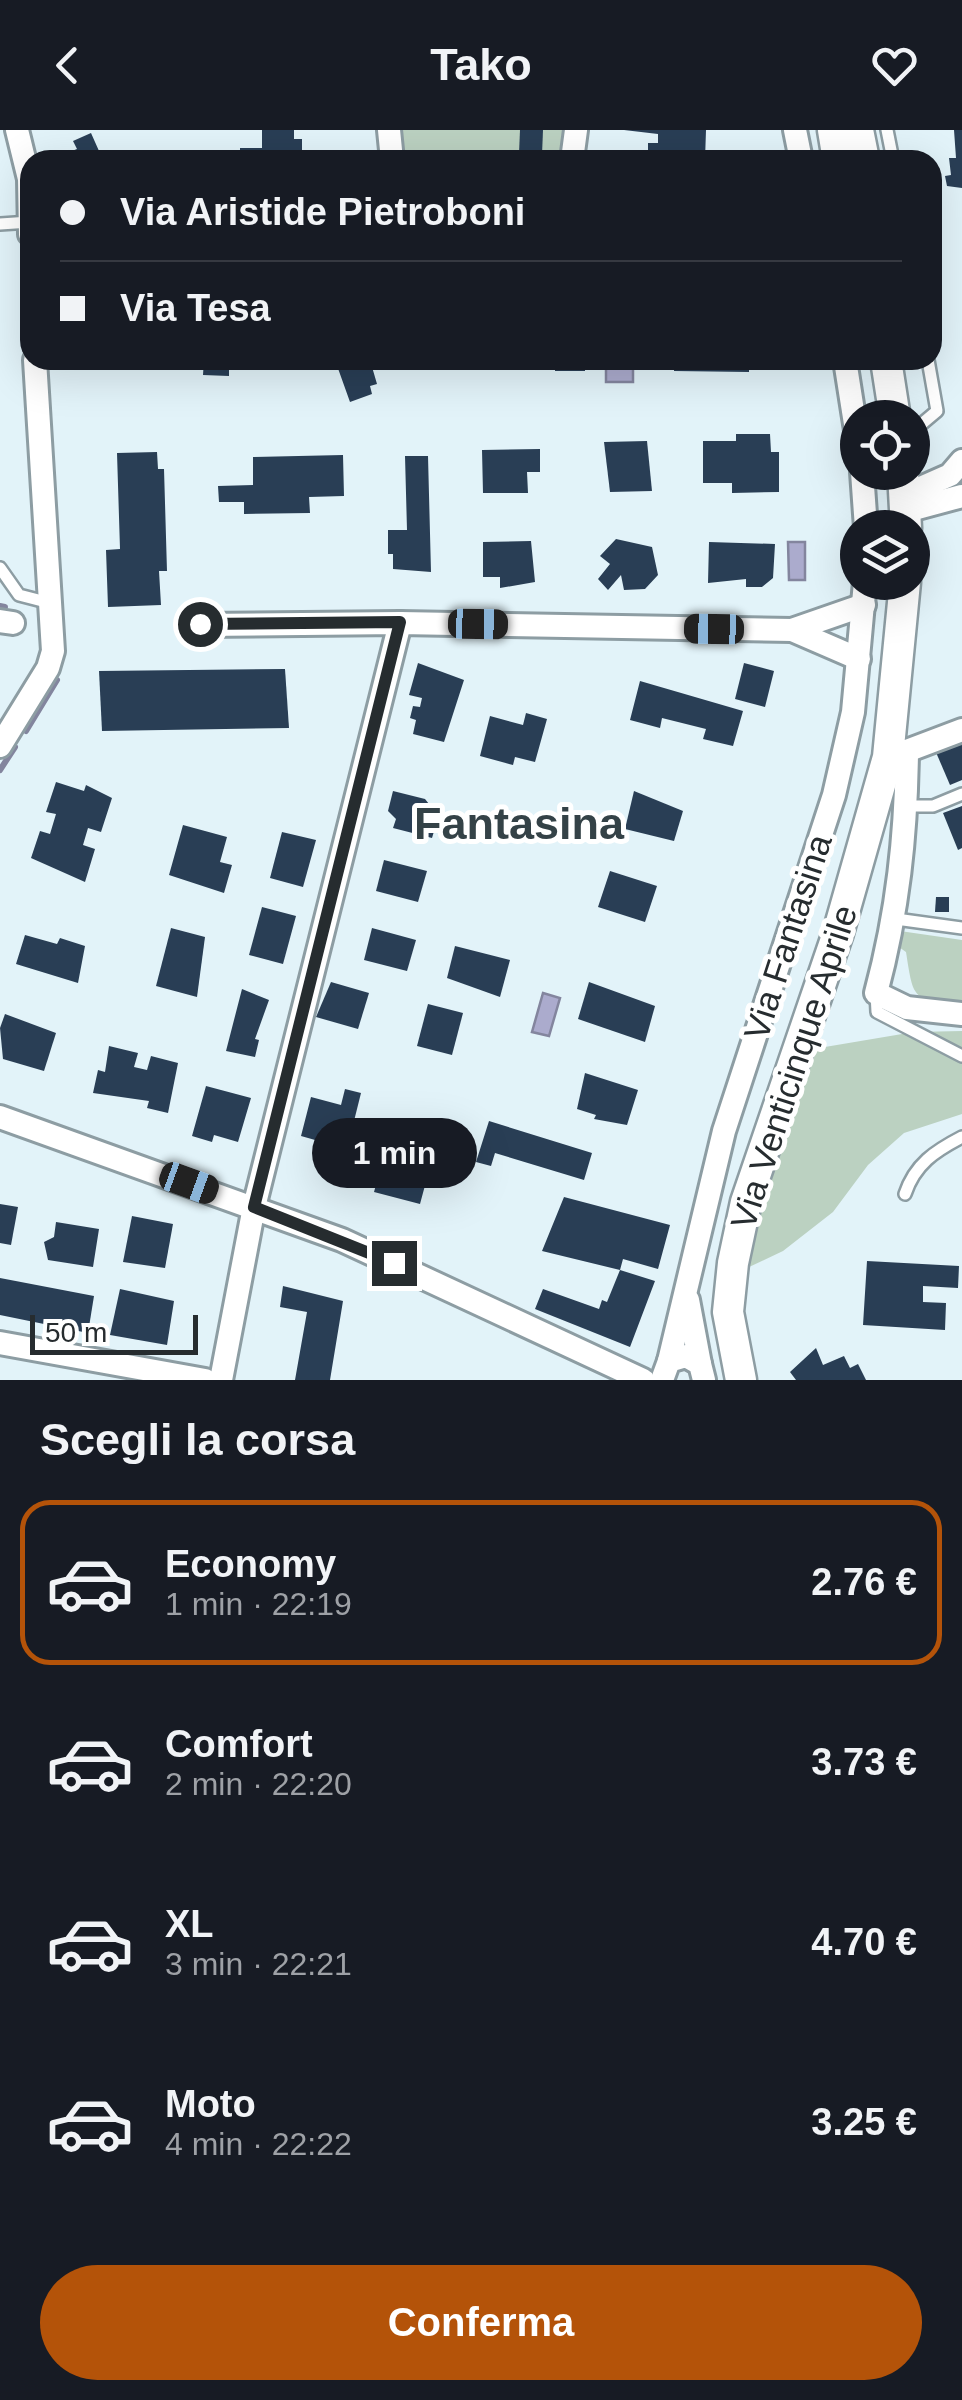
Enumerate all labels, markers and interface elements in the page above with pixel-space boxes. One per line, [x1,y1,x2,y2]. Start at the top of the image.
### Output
icon: back [40,38,95,93]
icon: heart [867,38,922,93]
text: Tako [430,39,532,90]
text: Via Aristide Pietroboni [120,191,525,233]
text: Via Tesa [120,287,271,329]
map controls [840,400,930,600]
button: locate [840,400,930,490]
button: layers [840,510,930,600]
route start [178,602,223,647]
car [448,608,508,640]
car [684,613,744,645]
district label: Fantasina [414,798,625,849]
street label: Via Fantasina [736,829,839,1044]
street label: Via Venticinque Aprile [723,900,864,1234]
callout: 1 min [312,1118,476,1188]
text: 1 min [353,1135,436,1171]
car [156,1159,222,1207]
route end [372,1241,417,1286]
scale bar [30,1310,198,1354]
text: 50 m [45,1317,107,1348]
text: Scegli la corsa [40,1414,355,1465]
icon: car [45,1538,135,1628]
text: Economy [165,1543,336,1585]
text: 2.76 € [811,1561,917,1603]
text: 1 min · 22:19 [165,1586,352,1622]
icon: car [45,1718,135,1808]
text: Comfort [165,1723,313,1765]
text: 3.73 € [811,1741,917,1783]
text: 2 min · 22:20 [165,1766,352,1802]
icon: car [45,1898,135,1988]
text: XL [165,1903,214,1945]
text: 4.70 € [811,1921,917,1963]
text: 3 min · 22:21 [165,1946,352,1982]
icon: car [45,2078,135,2168]
text: Moto [165,2083,256,2125]
text: 3.25 € [811,2101,917,2143]
text: 4 min · 22:22 [165,2126,352,2162]
button: Conferma [40,2265,922,2380]

